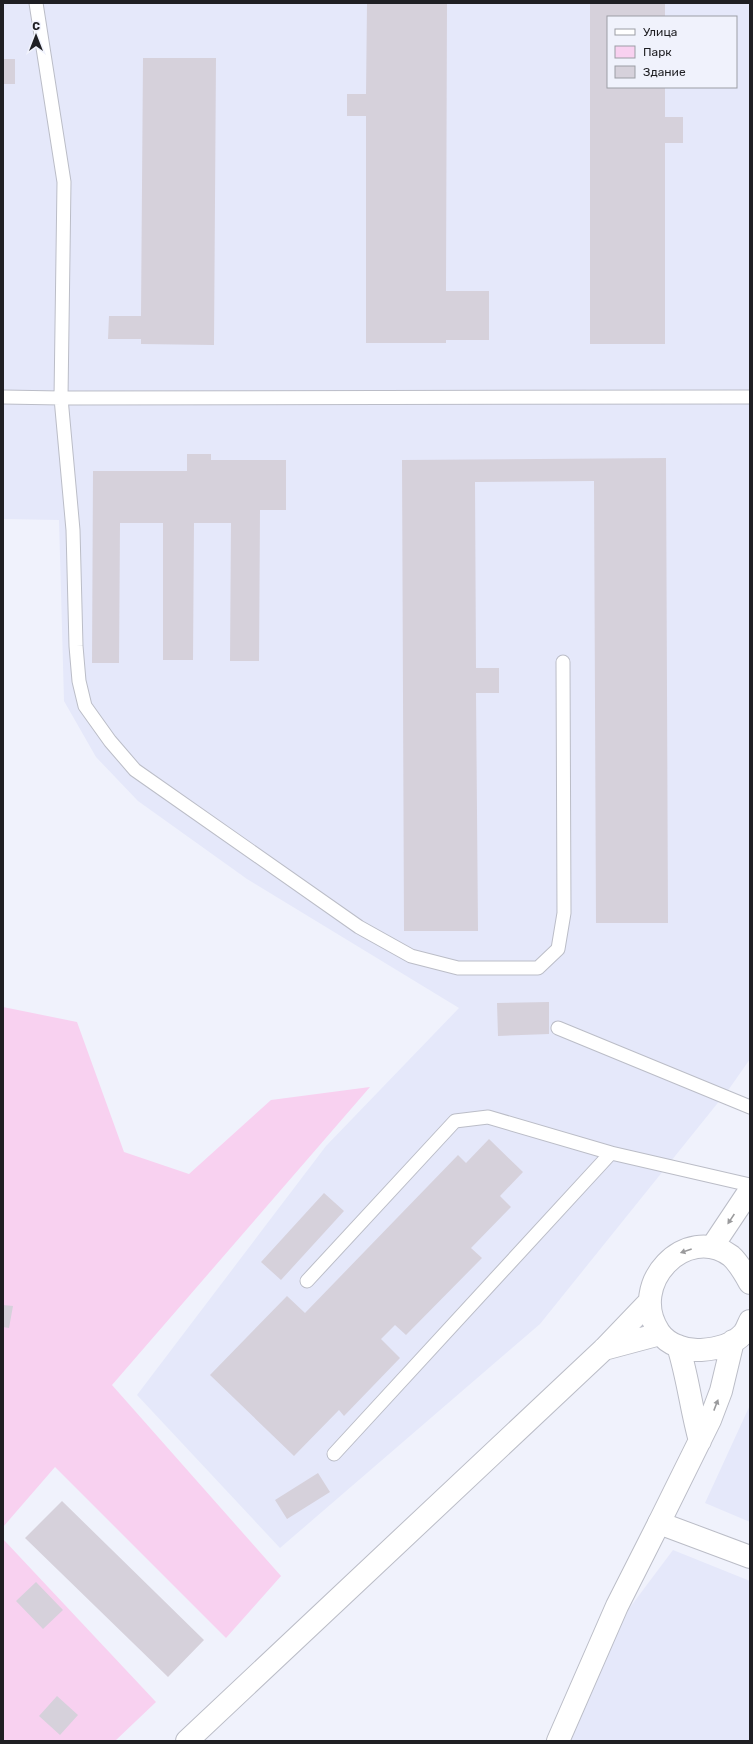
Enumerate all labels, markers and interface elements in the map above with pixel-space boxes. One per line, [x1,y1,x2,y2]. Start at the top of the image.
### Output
north arrow [16,16,56,56]
legend [607,16,737,88]
text: С [32,20,40,33]
text: Улица [643,25,677,39]
text: Парк [643,45,672,59]
text: Здание [643,65,686,79]
one-way arrow [727,1214,735,1224]
one-way arrow [679,1249,691,1255]
one-way arrow [713,1399,719,1411]

